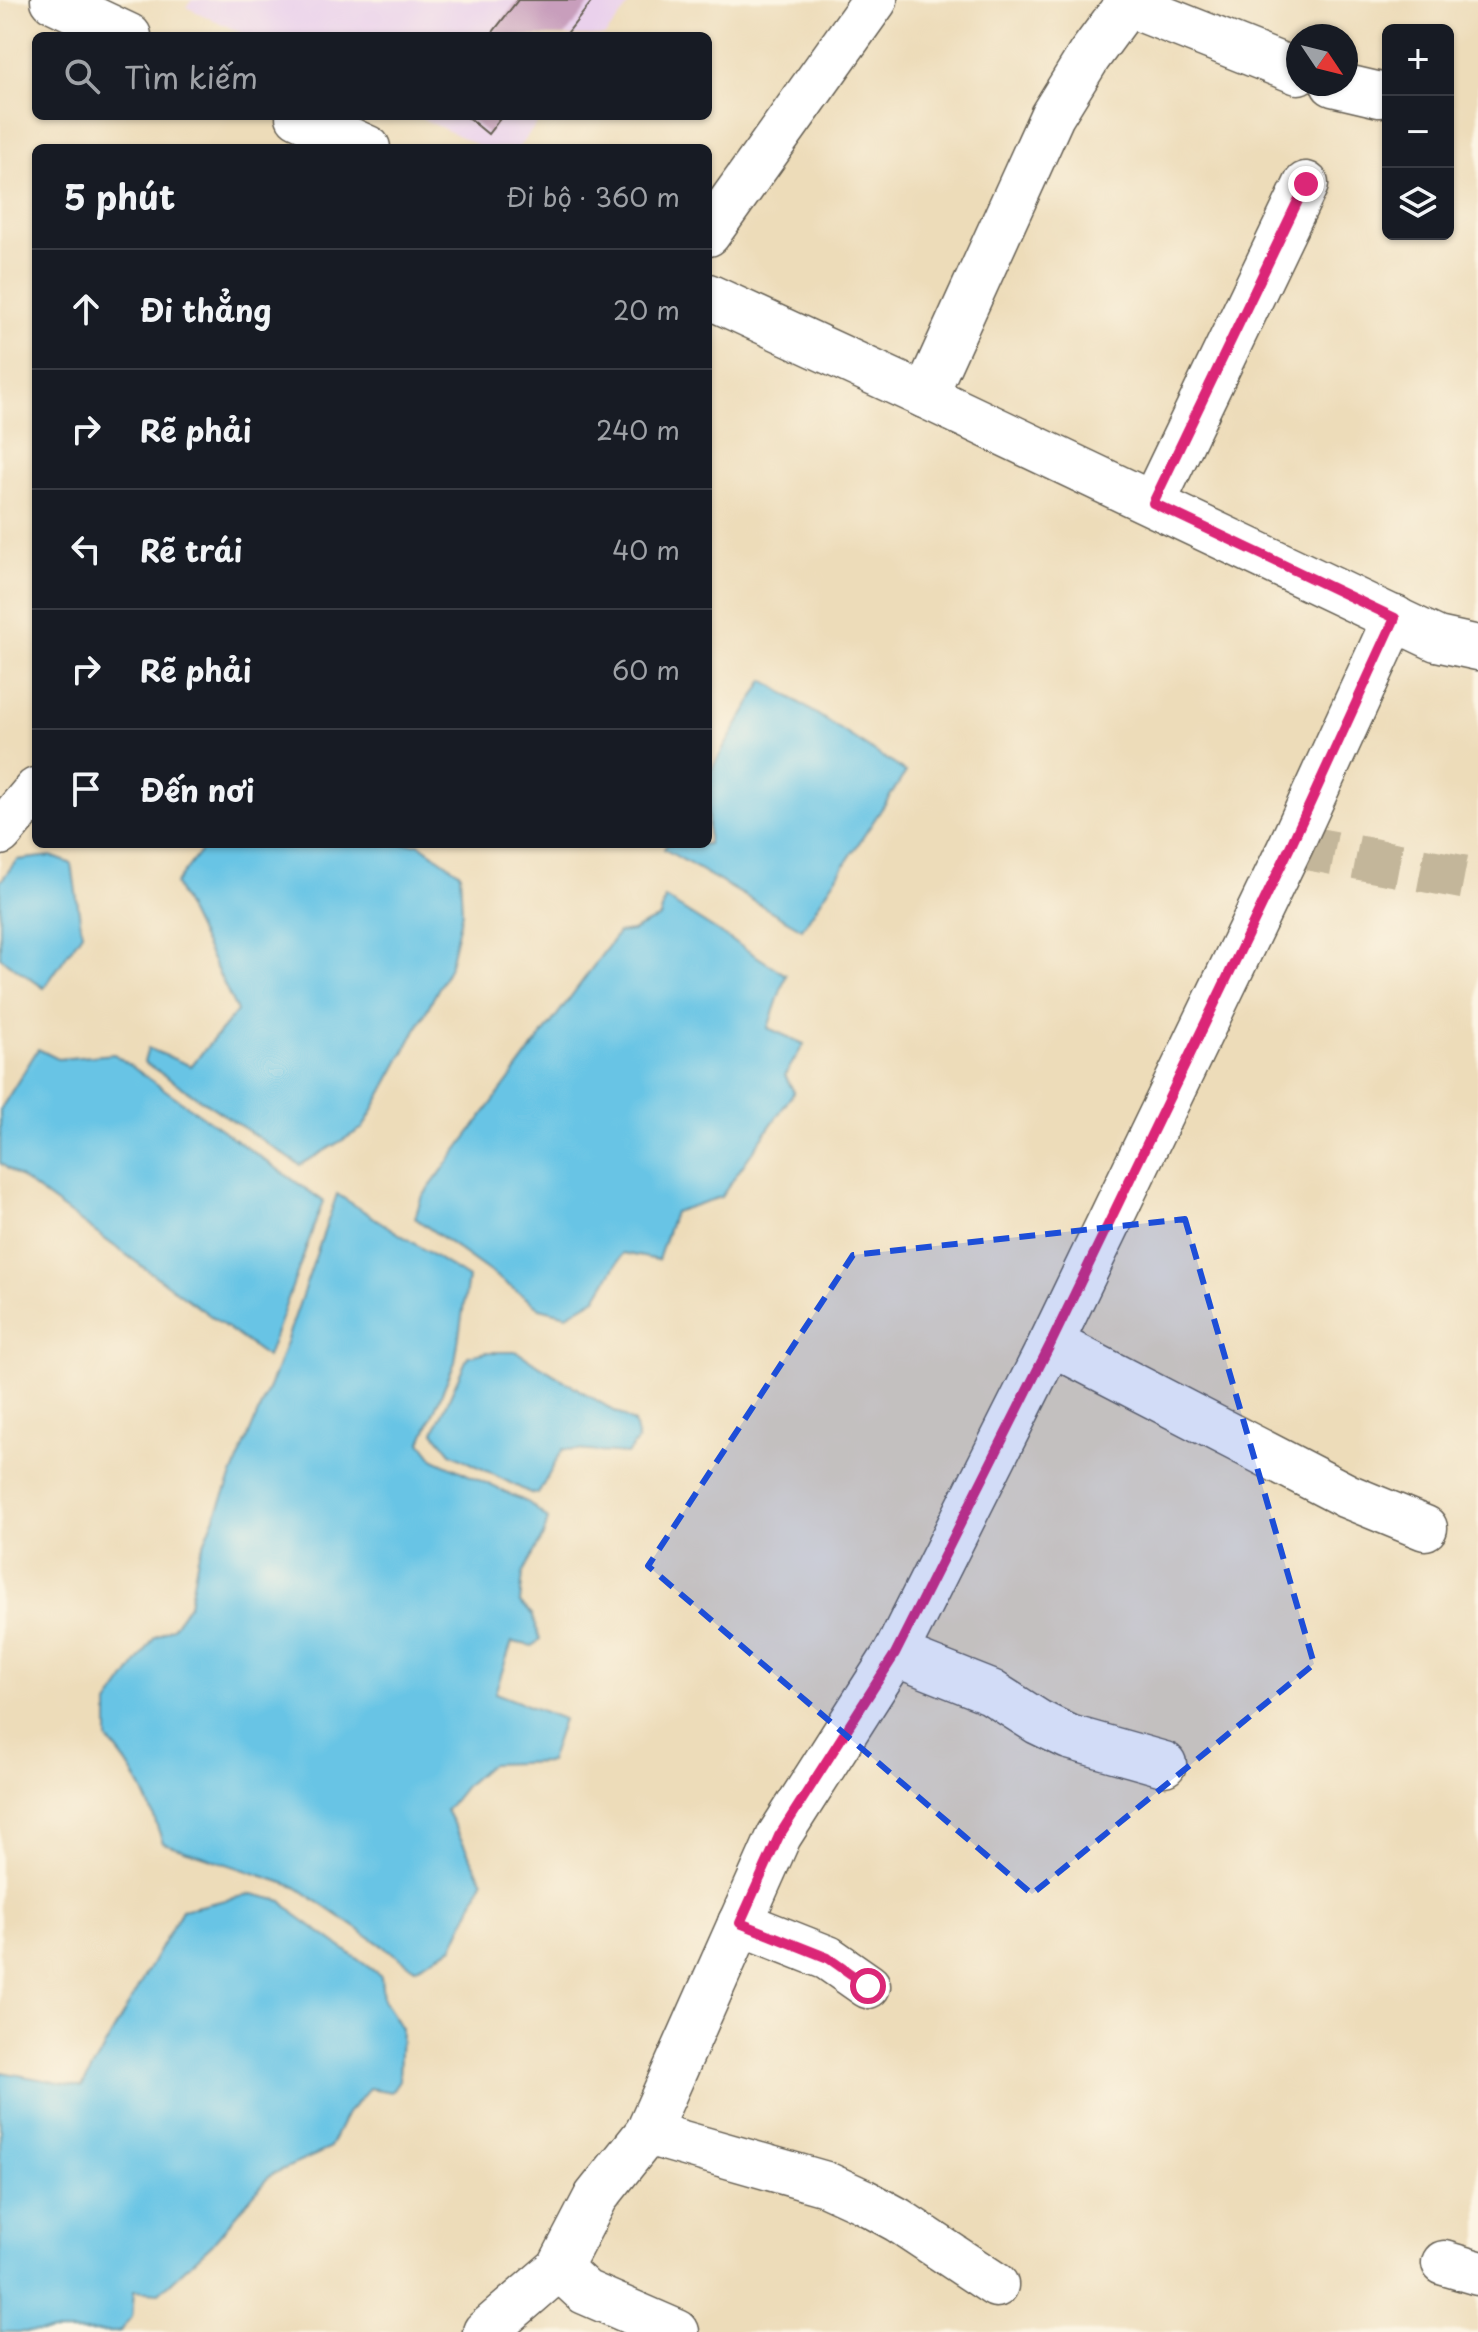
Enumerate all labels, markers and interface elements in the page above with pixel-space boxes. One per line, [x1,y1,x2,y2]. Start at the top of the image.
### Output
north arrow [1286,24,1358,96]
map controls [1382,24,1454,240]
button: + [1382,24,1454,96]
search box [32,32,712,120]
icon: search [60,54,104,98]
text: Tìm kiếm [124,54,258,99]
button: − [1382,96,1454,168]
route end [1288,166,1324,202]
button: layers [1382,168,1454,240]
text: 5 phút [64,170,175,222]
text: Đi bộ · 360 m [506,177,680,216]
icon: ahead [64,287,108,331]
text: Đi thẳng [140,287,272,332]
text: 20 m [613,290,680,329]
icon: right [64,407,108,451]
text: Rẽ phải [140,407,252,452]
text: 240 m [596,410,680,449]
icon: left [64,527,108,571]
text: Rẽ trái [140,527,242,572]
text: 40 m [612,530,680,569]
icon: right [64,647,108,691]
text: Rẽ phải [140,647,252,692]
text: 60 m [612,650,680,689]
icon: arrive [64,767,108,811]
text: Đến nơi [140,767,255,812]
route start [850,1968,886,2004]

